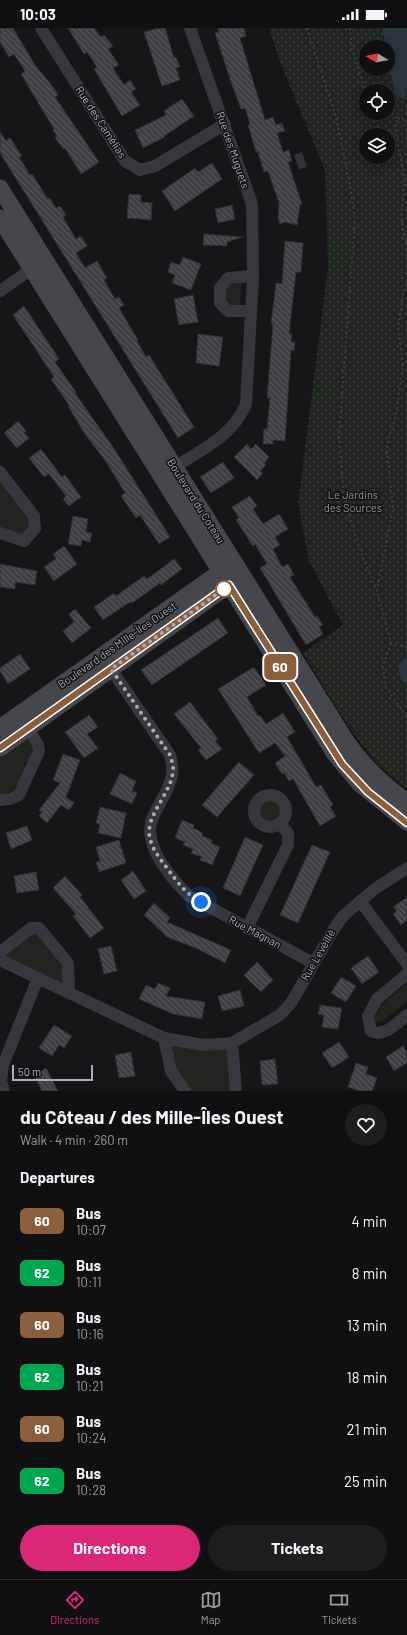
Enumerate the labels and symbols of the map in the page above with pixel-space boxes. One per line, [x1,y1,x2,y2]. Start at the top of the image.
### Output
north arrow [359,40,395,76]
street label: Rue des Camélias [73,83,130,160]
street label: Rue des Muguets [214,110,253,190]
street label: Boulevard du Coteau [165,456,228,546]
park label: Le Jardins des Sources [324,488,382,514]
unlabelled marker [215,580,233,598]
street label: Boulevard des Mille-Îles Ouest [55,599,178,691]
line badge: 60 [262,654,298,680]
your location [191,892,211,912]
street label: Rue Magnan [227,912,284,951]
street label: Rue Levéillé [298,927,338,983]
scale bar [12,1063,93,1082]

